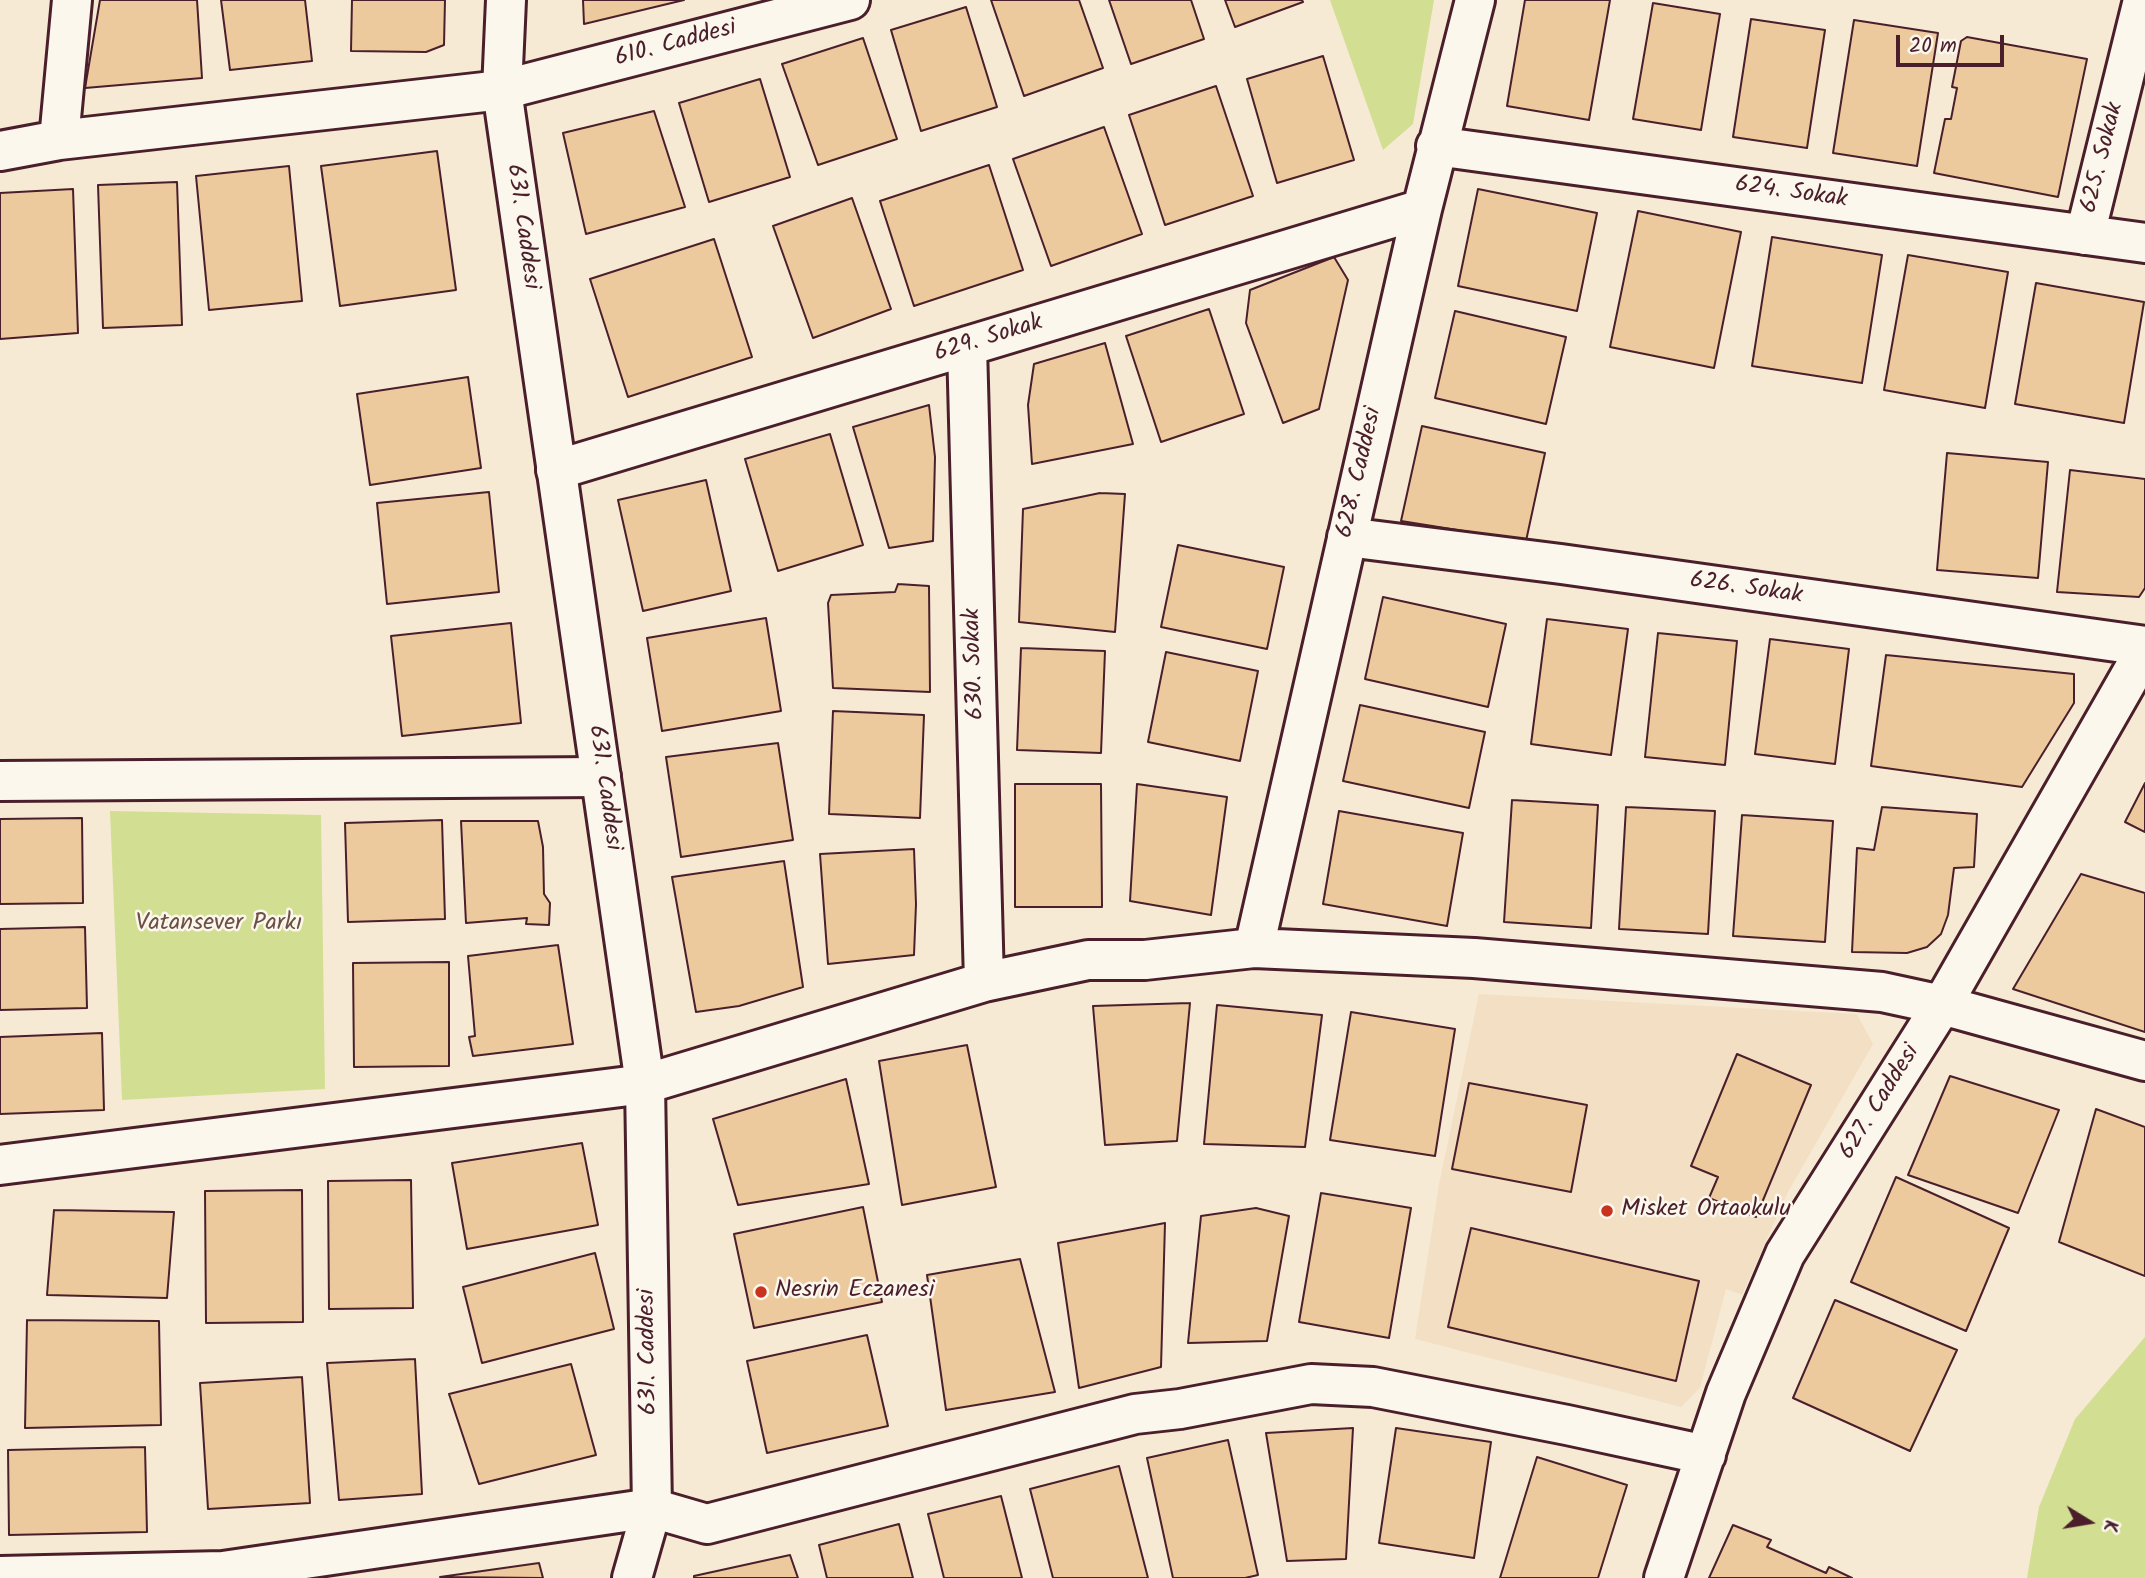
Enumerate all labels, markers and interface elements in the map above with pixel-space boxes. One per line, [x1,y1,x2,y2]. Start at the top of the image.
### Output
street label: 610. Caddesi [612,15,740,75]
scale bar [1900,21,2008,65]
text: 20 m [1909,30,1957,63]
street label: 625. Sokak [2076,100,2132,216]
street label: 631. Caddesi [498,163,544,291]
street label: 624. Sokak [1733,172,1849,216]
street label: 629. Sokak [931,310,1047,370]
street label: 628. Caddesi [1332,405,1390,541]
street label: 626. Sokak [1688,568,1804,612]
street label: 630. Sokak [960,608,992,720]
street label: 631. Caddesi [580,724,626,852]
park label: Vatansever Parkı [136,911,302,939]
street label: 627. Caddesi [1834,1040,1928,1166]
place label: Misket Ortaokulu [1621,1197,1791,1225]
marker: Misket Ortaokulu [1599,1203,1615,1219]
place label: Nesrin Eczanesi [775,1278,934,1306]
marker: Nesrin Eczanesi [753,1284,769,1300]
street label: 631. Caddesi [635,1289,665,1415]
north arrow [2054,1487,2124,1557]
text: K [2094,1518,2125,1534]

